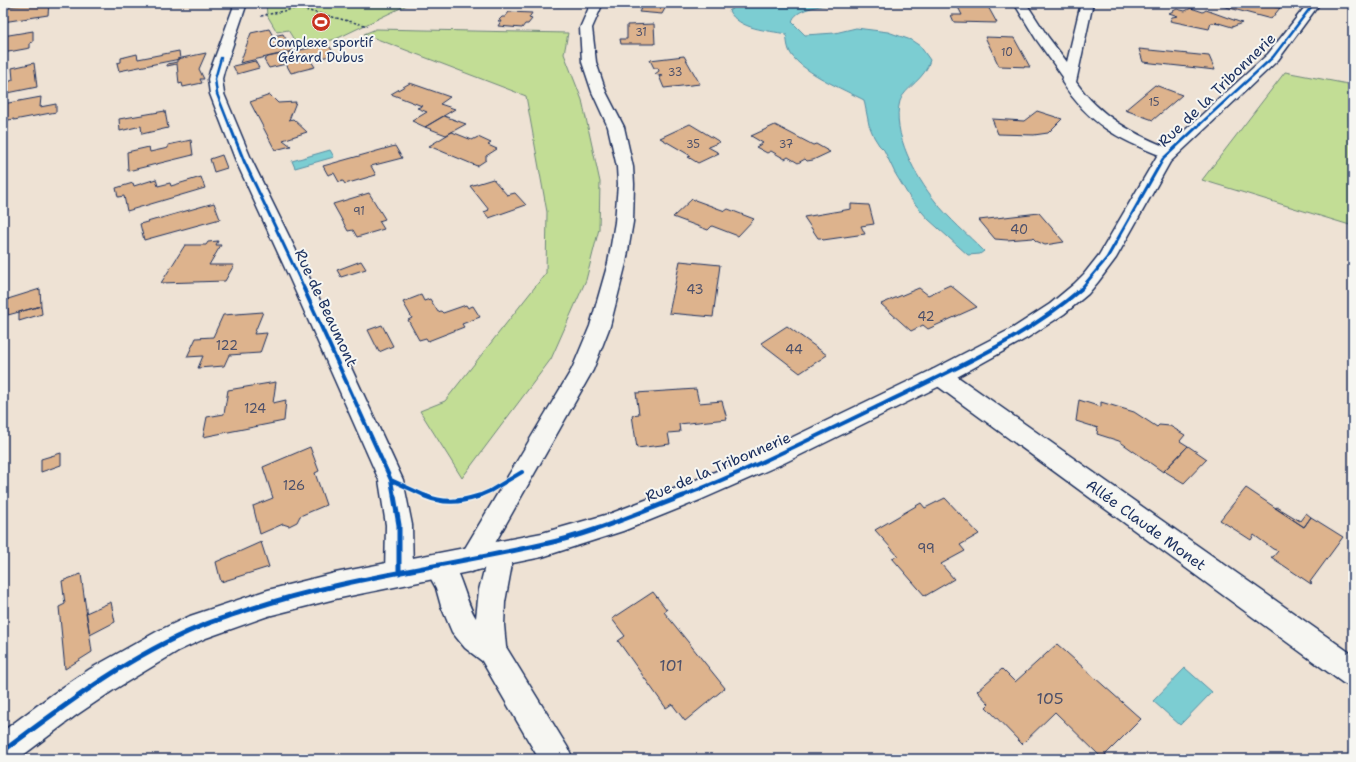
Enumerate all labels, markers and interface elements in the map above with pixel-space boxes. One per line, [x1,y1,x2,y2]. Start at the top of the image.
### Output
sports icon: Complexe sportif Gérard Dubus [310,11,332,33]
house number: 31 [635,25,647,40]
street label: Rue de la Tribonnerie [1154,29,1280,151]
place label: Complexe sportif Gérard Dubus [269,34,373,66]
house number: 10 [1001,45,1013,60]
house number: 33 [668,65,682,80]
house number: 15 [1148,95,1160,110]
house number: 35 [686,137,700,152]
house number: 37 [779,137,794,152]
house number: 91 [353,204,365,219]
house number: 40 [1010,221,1028,238]
street label: Rue de Beaumont [290,246,362,370]
house number: 43 [686,281,704,298]
house number: 42 [917,308,935,325]
house number: 122 [216,337,238,354]
house number: 44 [785,341,803,358]
house number: 124 [244,400,266,417]
street label: Rue de la Tribonnerie [642,427,794,507]
street label: Allée Claude Monet [1082,475,1210,575]
house number: 126 [283,477,305,494]
house number: 99 [917,540,935,557]
house number: 101 [659,655,683,676]
house number: 105 [1036,688,1064,709]

